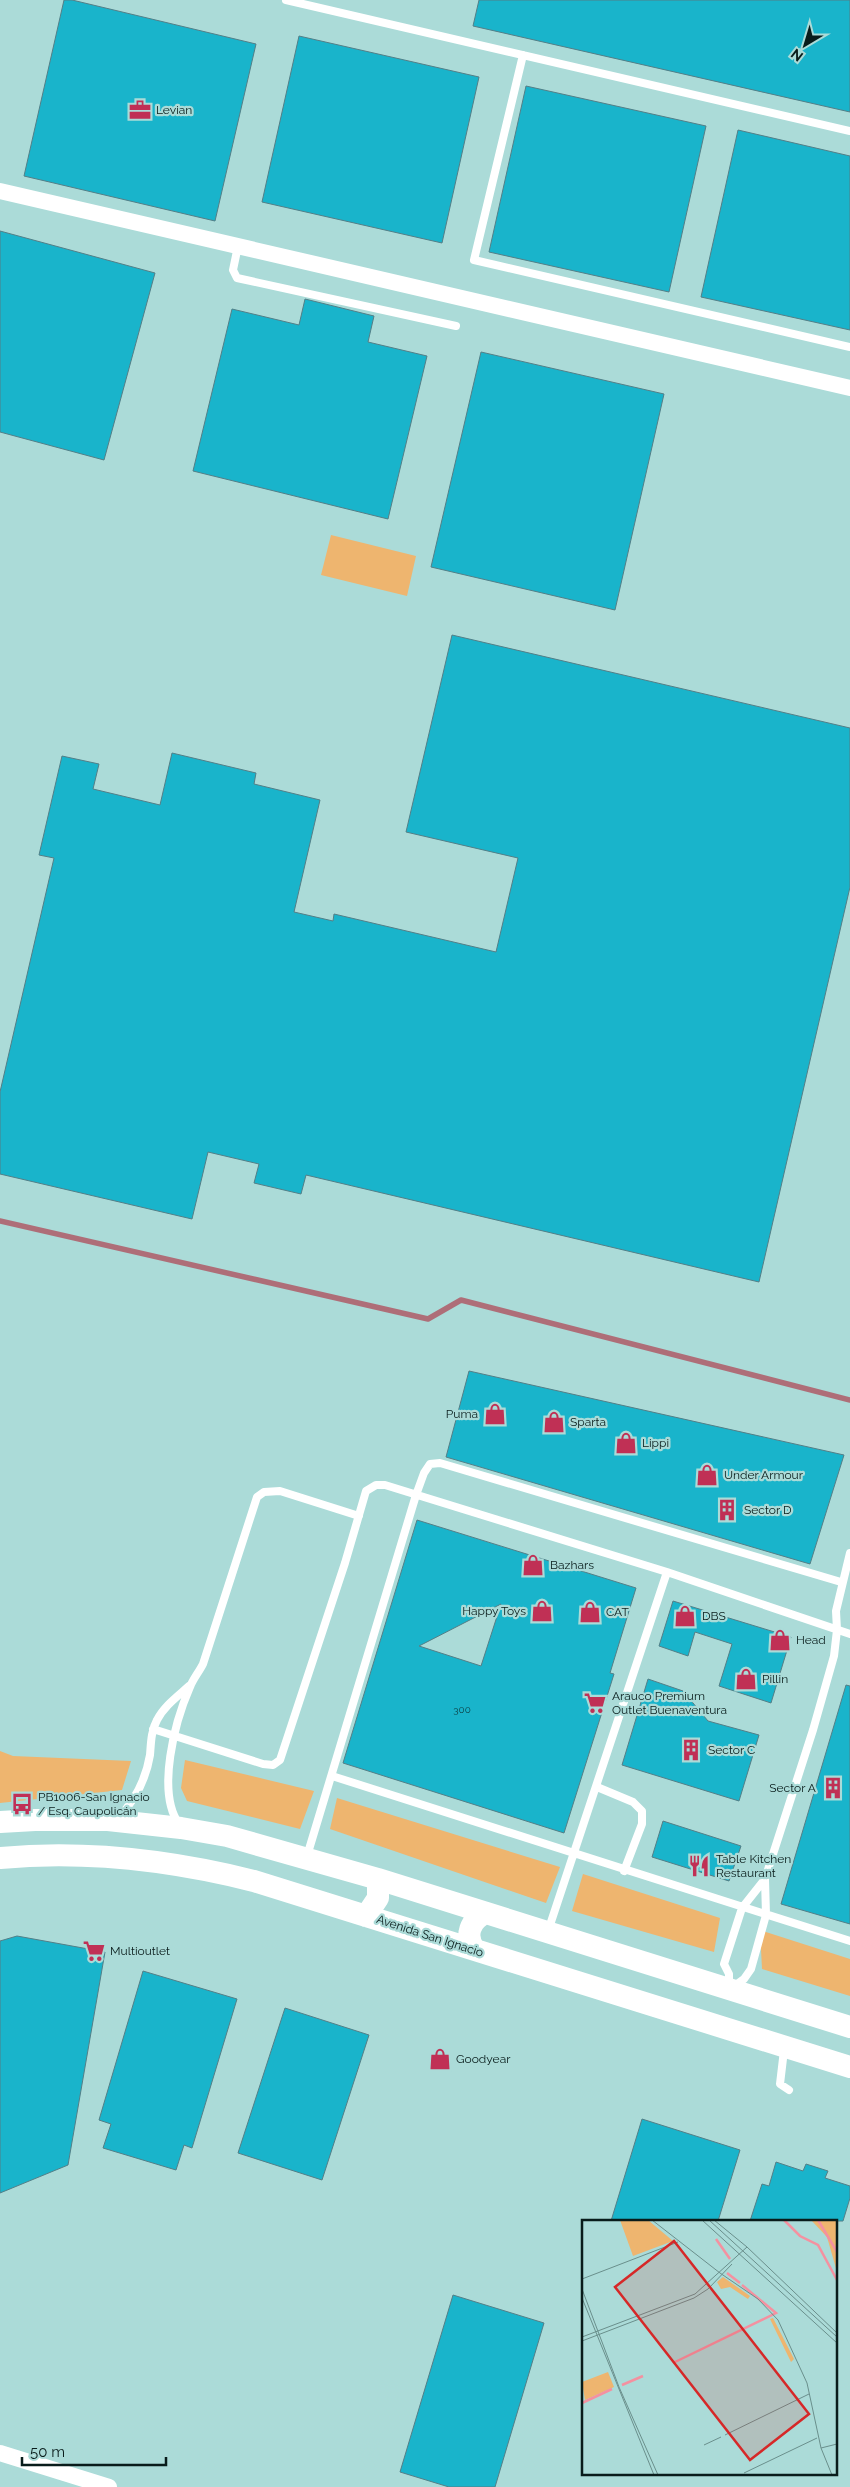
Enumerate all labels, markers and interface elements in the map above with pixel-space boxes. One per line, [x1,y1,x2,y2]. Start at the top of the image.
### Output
north arrow [780,20,830,70]
text: N [788,46,806,65]
office icon: Levian [127,97,153,123]
place label: Levian [156,103,192,117]
shop icon: Puma [482,1401,508,1427]
place label: Puma [446,1407,478,1421]
shop icon: Sparta [541,1409,567,1435]
place label: Sparta [570,1415,606,1429]
shop icon: Lippi [613,1430,639,1456]
place label: Lippi [642,1436,669,1450]
shop icon: Under Armour [694,1462,720,1488]
place label: Under Armour [724,1468,804,1482]
building icon: Sector D [714,1497,740,1523]
place label: Sector D [744,1503,792,1517]
shop icon: Bazhars [520,1552,546,1578]
place label: Bazhars [550,1558,594,1572]
shop icon: Happy Toys [529,1598,555,1624]
shop icon: CAT [577,1599,603,1625]
shop icon: DBS [672,1603,698,1629]
place label: Happy Toys [462,1604,526,1618]
place label: CAT [606,1605,629,1619]
place label: DBS [702,1609,726,1623]
shop icon: Head [767,1627,793,1653]
place label: Head [796,1633,826,1647]
shop icon: Pillin [733,1666,759,1692]
place label: Pillin [762,1672,788,1686]
place label: Arauco Premium Outlet Buenaventura [612,1689,727,1717]
supermarket icon: Arauco Premium Outlet Buenaventura [582,1690,608,1716]
house number: 300 [453,1704,471,1715]
building icon: Sector C [678,1737,704,1763]
place label: Sector C [708,1743,755,1757]
building icon: Sector A [820,1775,846,1801]
place label: Sector A [769,1781,816,1795]
place label: PB1006-San Ignacio / Esq. Caupolicán [38,1790,150,1818]
bus stop icon: PB1006-San Ignacio / Esq. Caupolicán [9,1791,35,1817]
place label: Table Kitchen Restaurant [716,1852,791,1880]
restaurant icon: Table Kitchen Restaurant [686,1853,712,1879]
street label: Avenida San Ignacio [375,1912,485,1960]
supermarket icon: Multioutlet [81,1938,107,1964]
place label: Multioutlet [110,1944,170,1958]
shop icon: Goodyear [427,2046,453,2072]
place label: Goodyear [456,2052,511,2066]
inset map [582,2220,838,2474]
scale bar [22,2434,166,2466]
text: 50 m [30,2443,65,2461]

